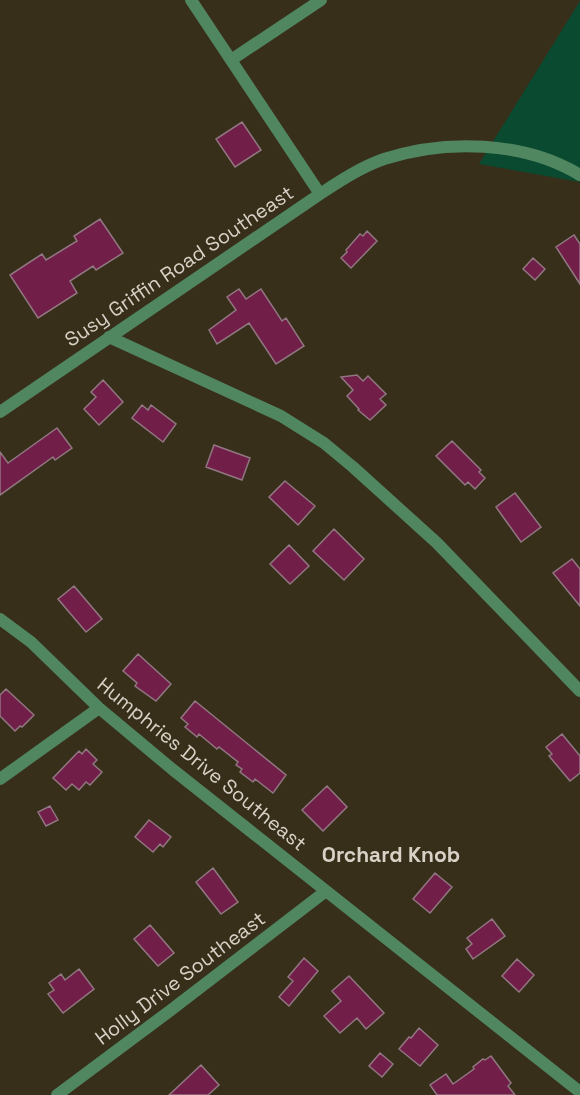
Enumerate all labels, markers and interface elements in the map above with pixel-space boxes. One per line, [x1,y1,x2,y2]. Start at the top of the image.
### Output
street label: Susy Griffin Road Southeast [60,180,298,352]
street label: Humphries Drive Southeast [92,672,312,856]
district label: Orchard Knob [322,841,460,868]
street label: Holly Drive Southeast [90,905,270,1051]

